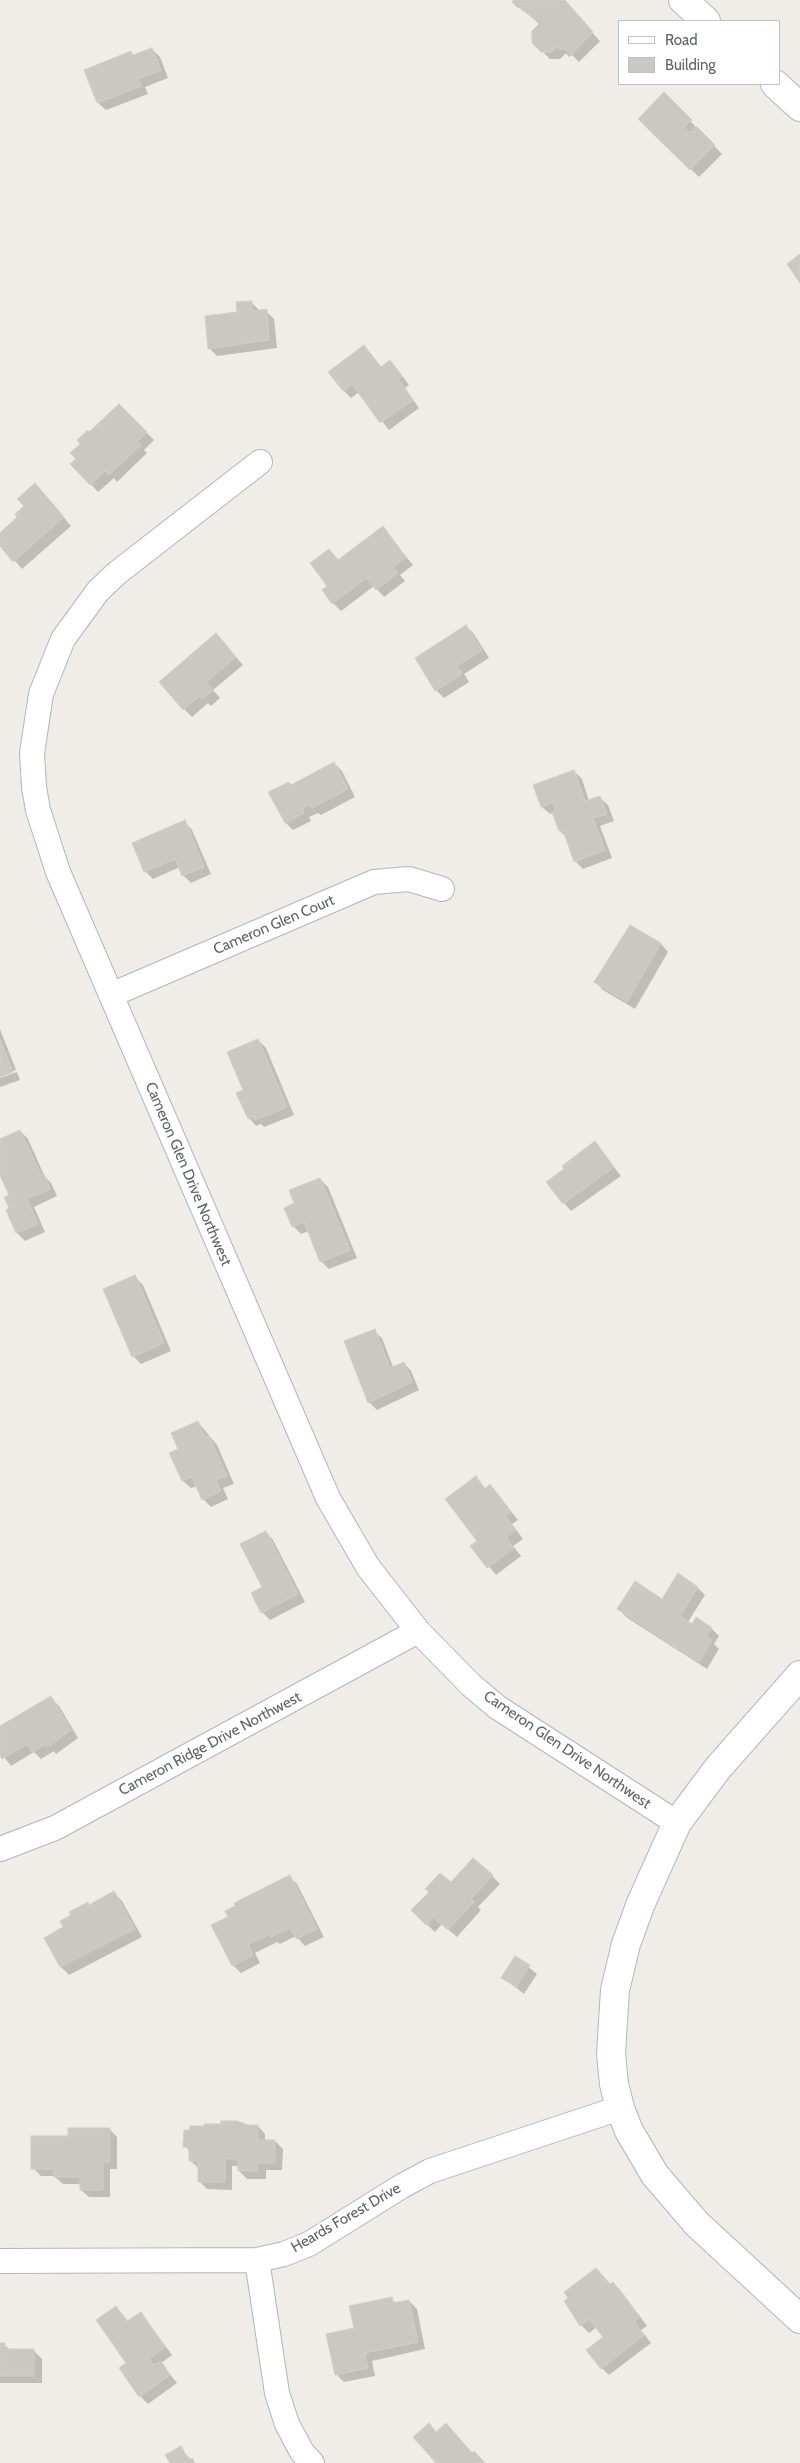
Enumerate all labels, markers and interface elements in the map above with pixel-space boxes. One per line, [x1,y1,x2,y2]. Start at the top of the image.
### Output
legend [618,20,780,85]
text: Road [665,31,698,49]
text: Building [665,56,716,74]
street label: Cameron Glen Court [211,891,337,959]
street label: Cameron Glen Drive Northwest [141,1079,235,1269]
street label: Cameron Glen Drive Northwest [480,1687,654,1813]
street label: Cameron Ridge Drive Northwest [116,1688,304,1800]
street label: Heards Forest Drive [288,2179,404,2257]

